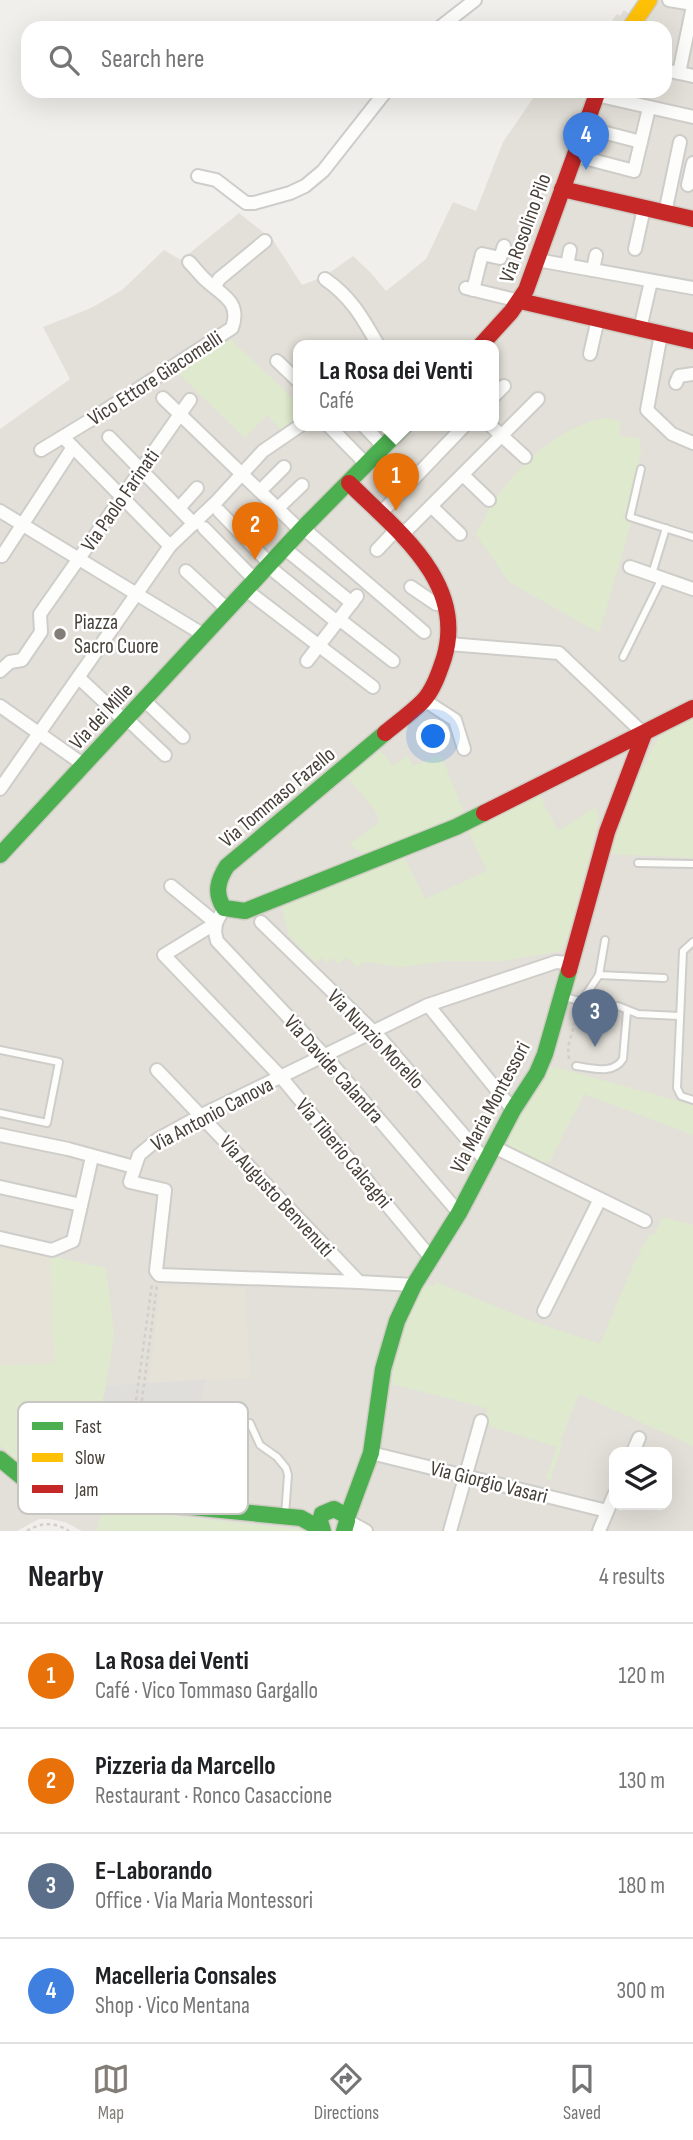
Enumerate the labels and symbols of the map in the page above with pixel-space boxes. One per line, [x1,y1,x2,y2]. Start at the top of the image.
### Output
pin: 4 [563,112,609,170]
street label: Via Rosolino Pilo [494,170,557,286]
street label: Vico Ettore Giacomelli [84,326,227,431]
street label: Via Paolo Farinati [76,444,165,556]
pin: 1 [373,453,419,511]
pin: 2 [232,502,278,560]
place label: Piazza Sacro Cuore [74,610,159,659]
marker: Piazza Sacro Cuore [52,626,68,642]
street label: Via dei Mille [64,678,138,755]
your location [416,719,450,753]
street label: Via Tommaso Fazello [214,742,340,853]
street label: Via Nunzio Morello [322,984,429,1094]
pin: 3 [572,989,618,1047]
street label: Via Davide Calandra [279,1010,389,1129]
street label: Via Maria Montessori [445,1037,536,1177]
street label: Via Antonio Canova [147,1072,278,1157]
street label: Via Tiberio Calcagni [290,1093,397,1213]
street label: Via Augusto Benvenuti [214,1131,339,1262]
legend [18,1402,248,1514]
text: Fast [75,1416,102,1439]
text: Slow [75,1447,105,1470]
street label: Via Giorgio Vasari [428,1456,550,1509]
text: Jam [74,1479,98,1502]

